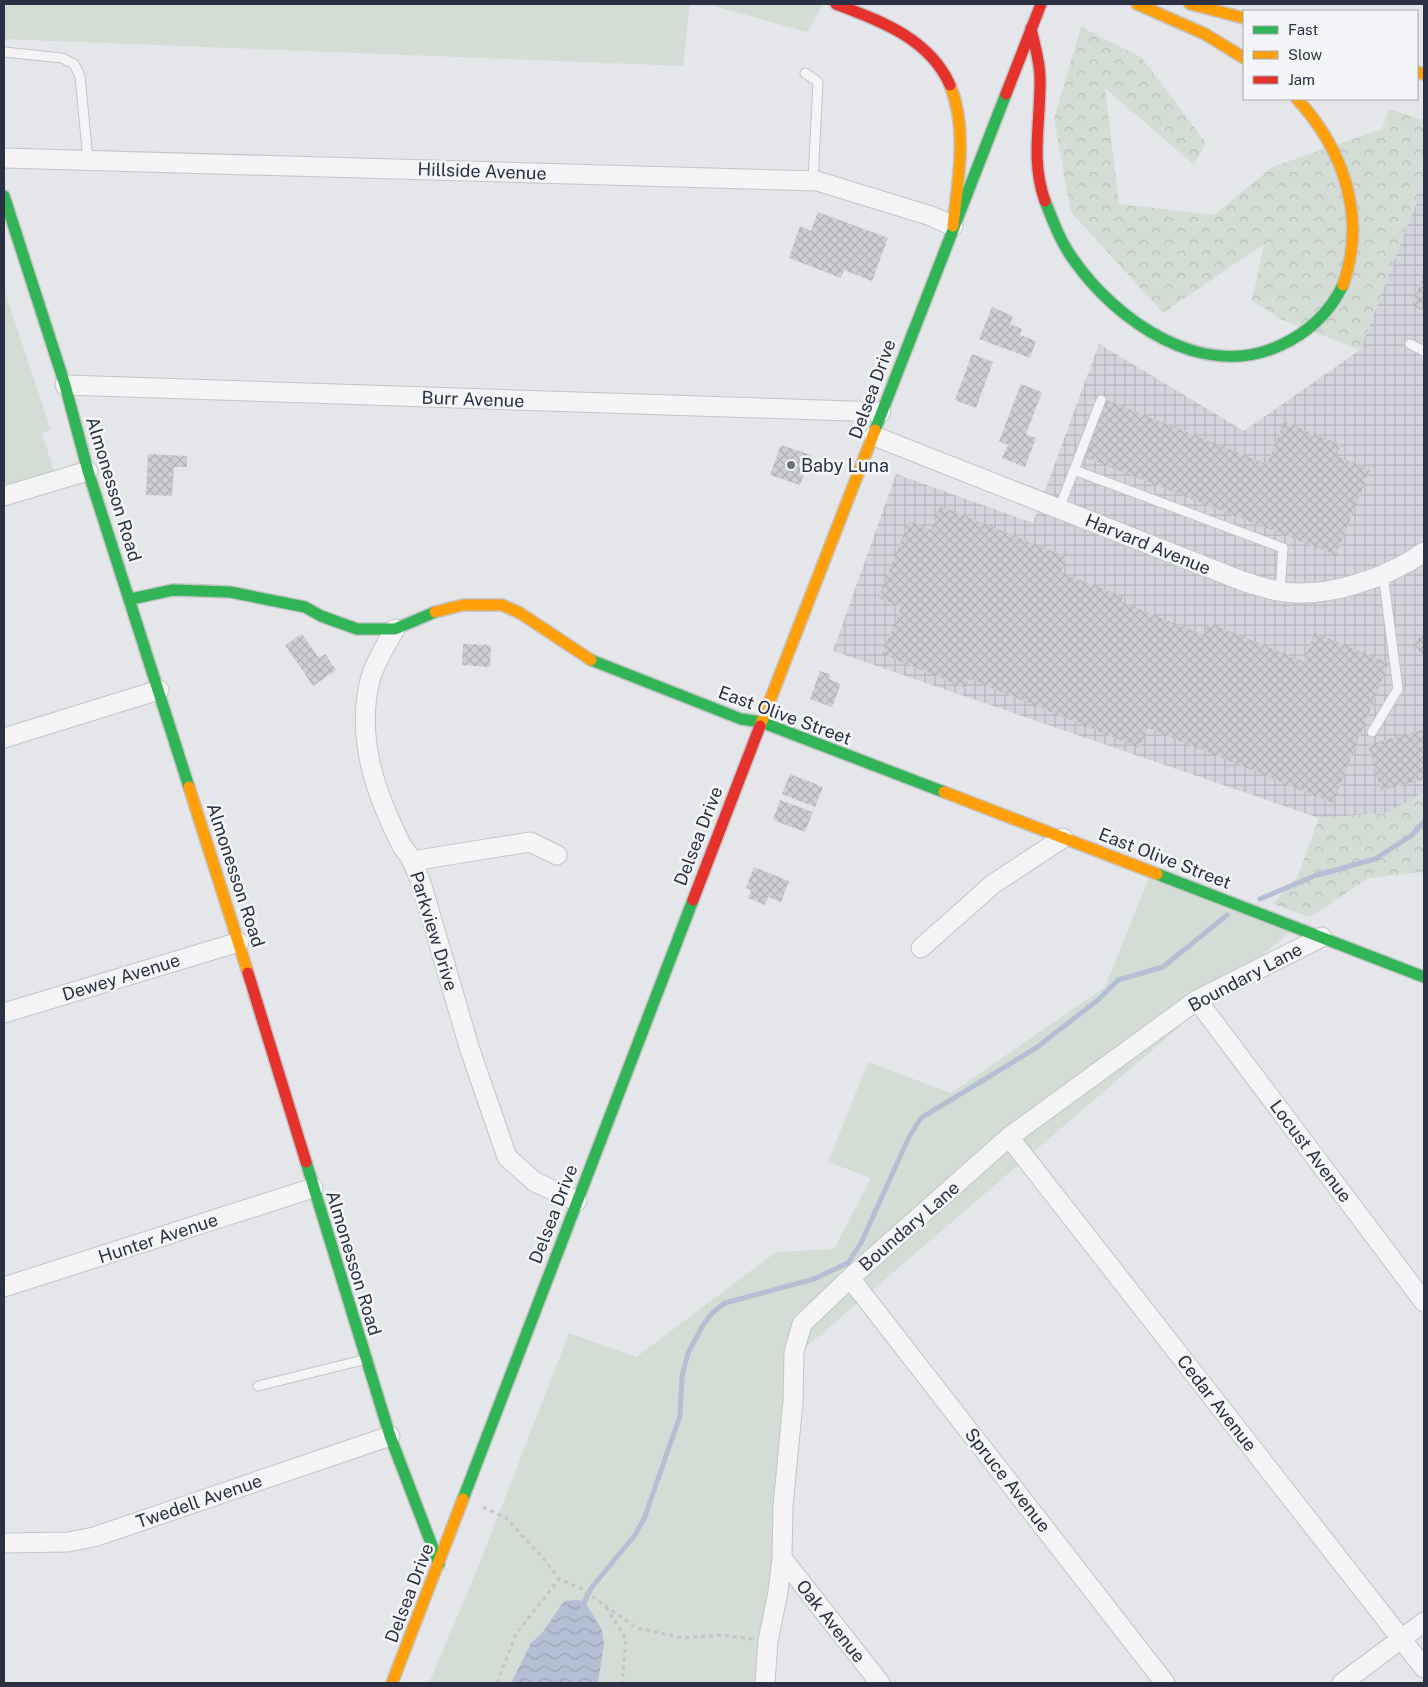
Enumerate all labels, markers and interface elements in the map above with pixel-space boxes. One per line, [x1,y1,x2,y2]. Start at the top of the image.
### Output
legend [1243,10,1418,100]
text: Fast [1288,21,1318,38]
text: Slow [1288,46,1323,63]
text: Jam [1288,71,1315,88]
street label: Hillside Avenue [417,158,547,184]
street label: Delsea Drive [844,336,900,442]
street label: Burr Avenue [421,387,525,411]
street label: Almonesson Road [82,414,146,564]
place label: Baby Luna [801,455,889,476]
marker: Baby Luna [785,459,797,471]
street label: Harvard Avenue [1082,509,1214,579]
street label: East Olive Street [716,681,854,749]
street label: Delsea Drive [669,783,727,889]
street label: Almonesson Road [203,800,269,950]
street label: East Olive Street [1096,823,1234,893]
street label: Parkview Drive [406,869,462,993]
street label: Boundary Lane [1185,938,1305,1016]
street label: Dewey Avenue [59,949,183,1005]
street label: Locust Avenue [1266,1096,1356,1206]
street label: Delsea Drive [524,1161,582,1267]
street label: Boundary Lane [855,1177,963,1275]
street label: Almonesson Road [322,1188,386,1338]
street label: Hunter Avenue [96,1209,220,1267]
street label: Cedar Avenue [1173,1351,1261,1455]
street label: Spruce Avenue [961,1424,1055,1536]
street label: Twedell Avenue [133,1470,265,1532]
street label: Delsea Drive [380,1540,438,1646]
street label: Oak Avenue [792,1575,870,1667]

